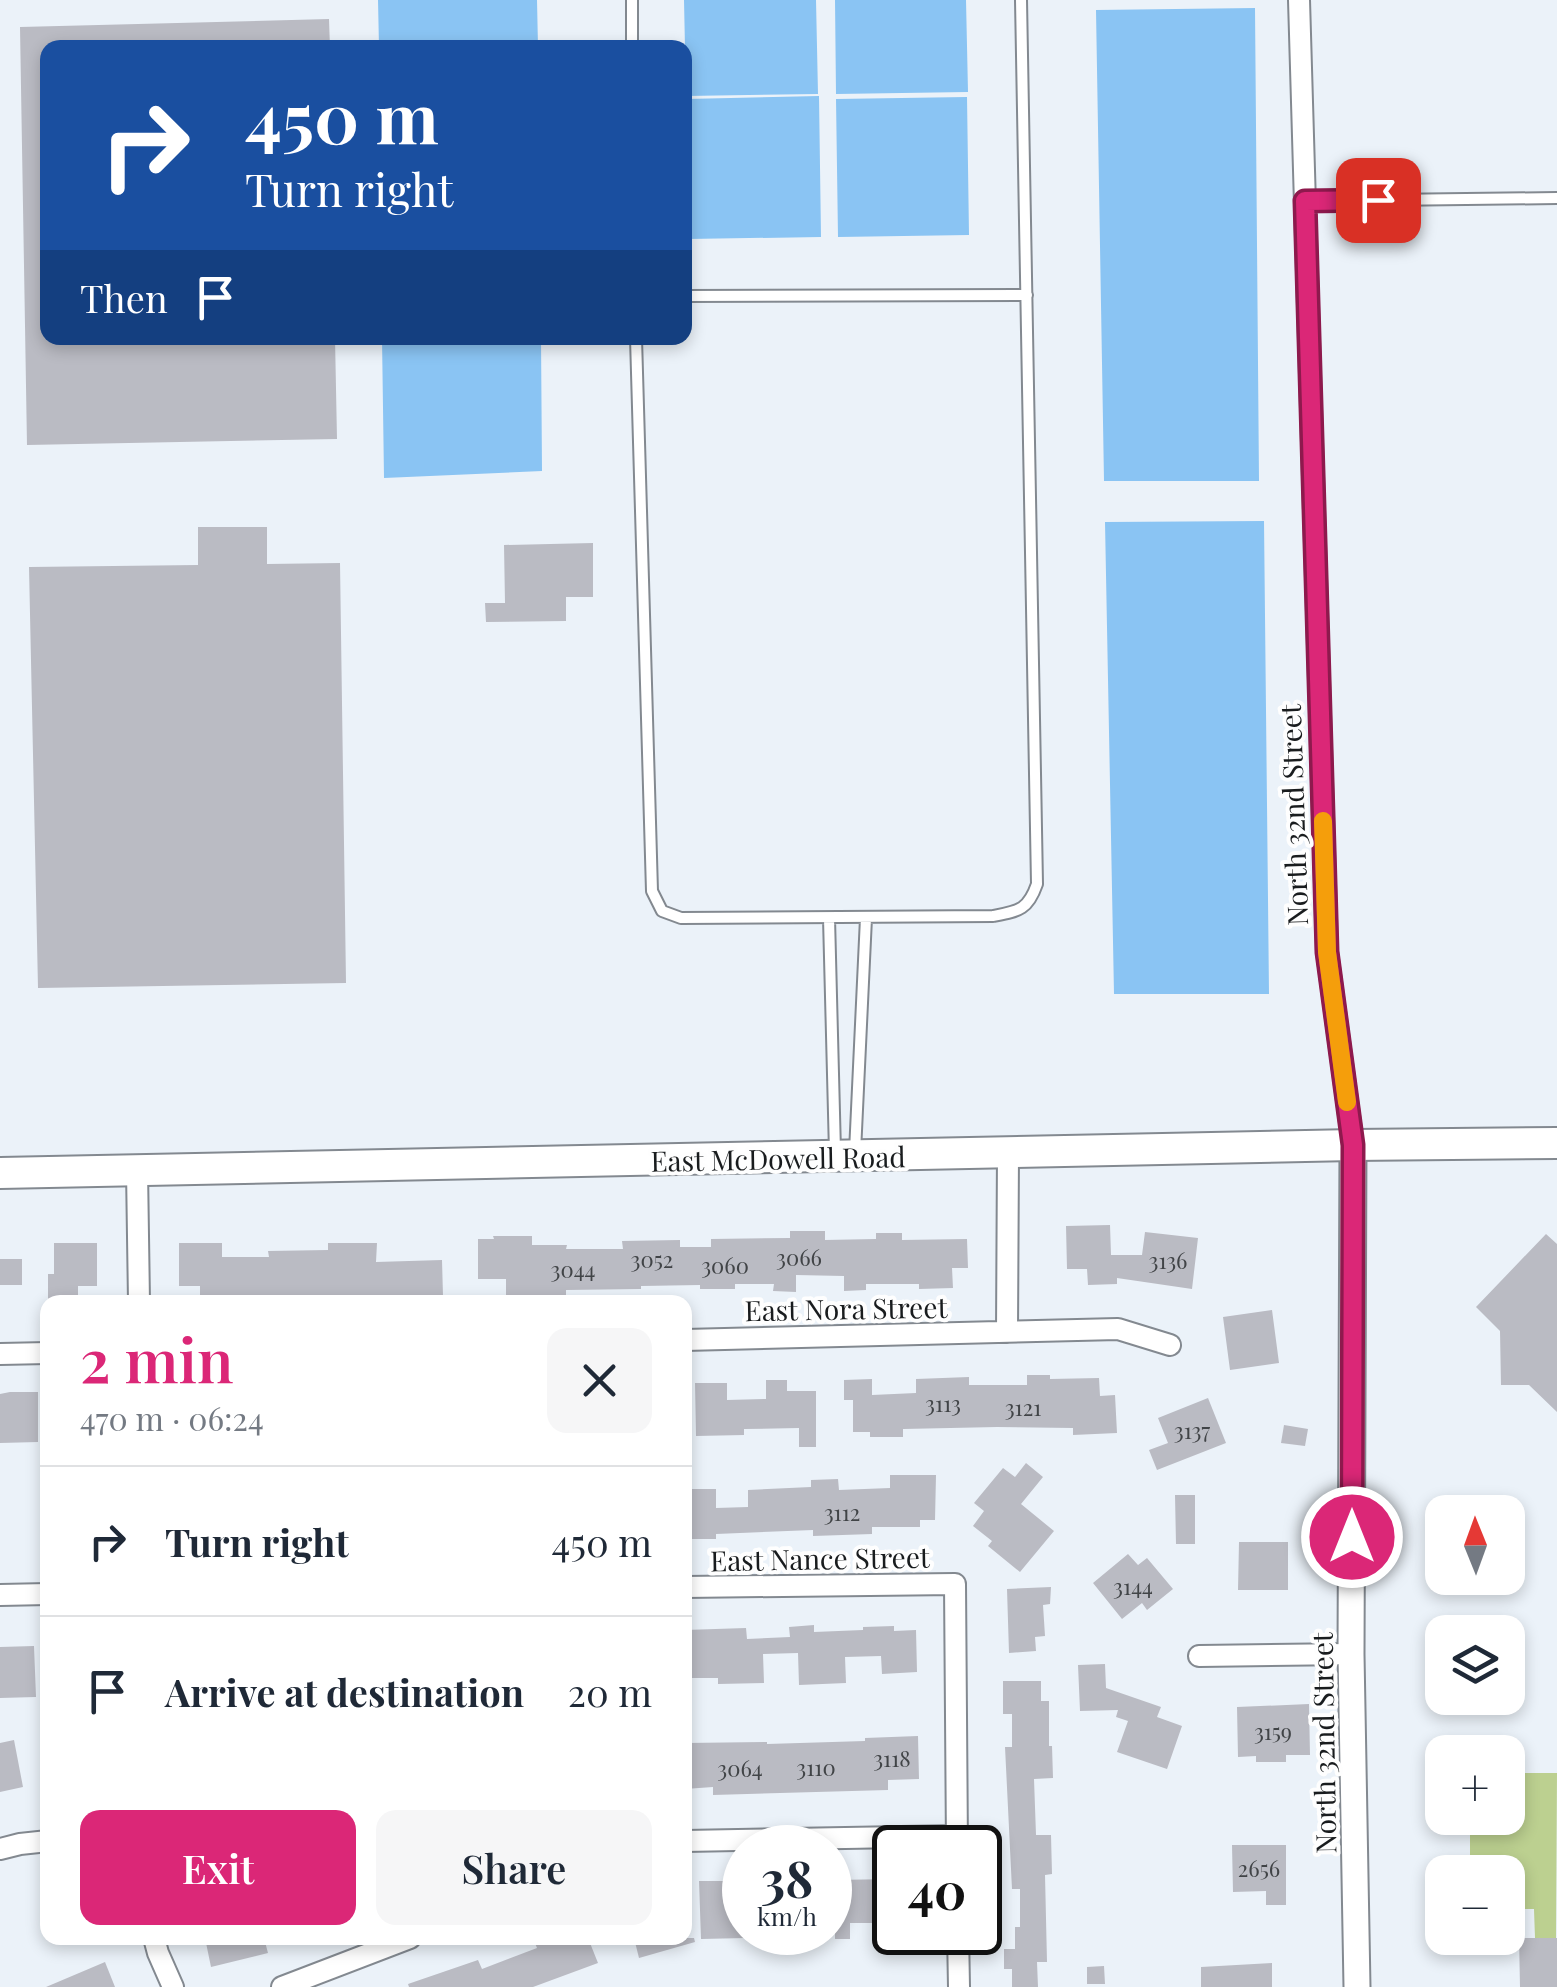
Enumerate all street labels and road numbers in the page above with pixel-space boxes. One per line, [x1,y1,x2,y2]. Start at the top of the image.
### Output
street label: North 32nd Street [1271,703,1315,926]
street label: East McDowell Road [650,1137,906,1179]
street label: East Nora Street [744,1288,949,1328]
street label: East Nance Street [710,1538,931,1578]
street label: North 32nd Street [1303,1631,1343,1854]

